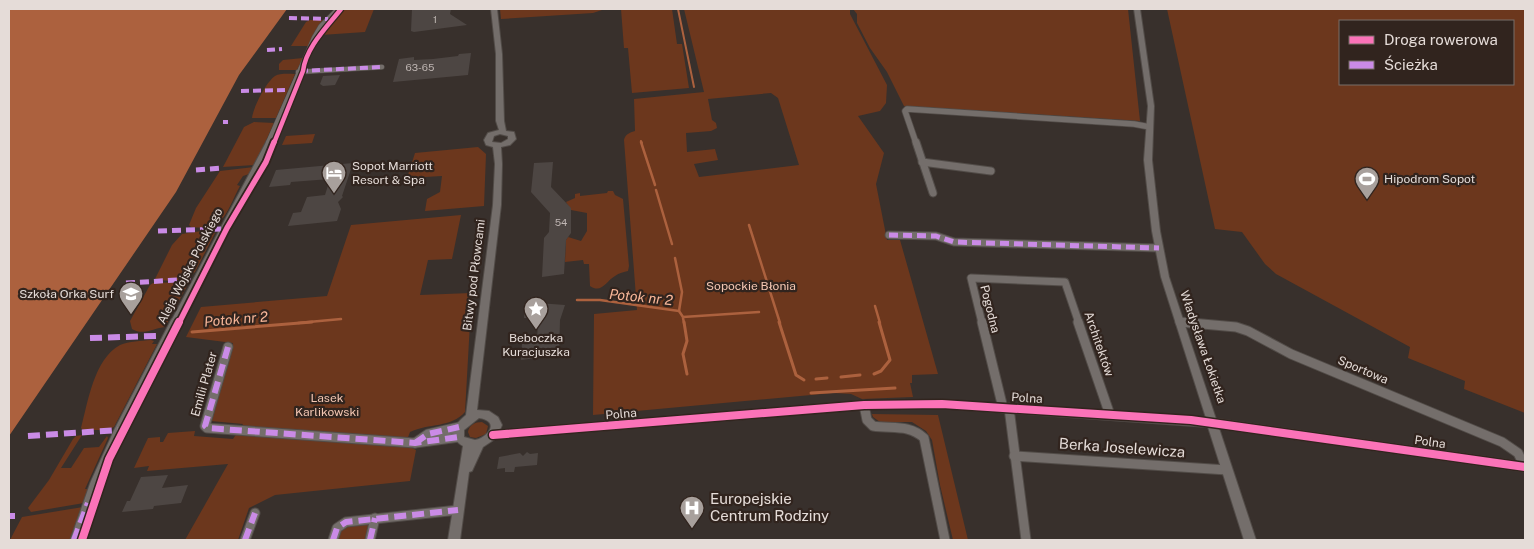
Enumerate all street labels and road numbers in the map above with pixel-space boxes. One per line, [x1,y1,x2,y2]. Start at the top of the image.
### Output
street label: Aleja Wojska Polskiego [155,205,225,326]
street label: Bitwy pod Płowcami [460,218,488,332]
street label: Pogodna [977,283,1003,335]
street label: Władysława Łokietka [1177,289,1229,405]
street label: Architektów [1081,310,1117,379]
street label: Emilii Plater [188,350,220,418]
street label: Sportowa [1336,353,1390,387]
street label: Polna [1011,390,1043,406]
street label: Polna [605,406,637,422]
street label: Polna [1413,433,1447,451]
street label: Berka Joselewicza [1058,435,1186,460]

